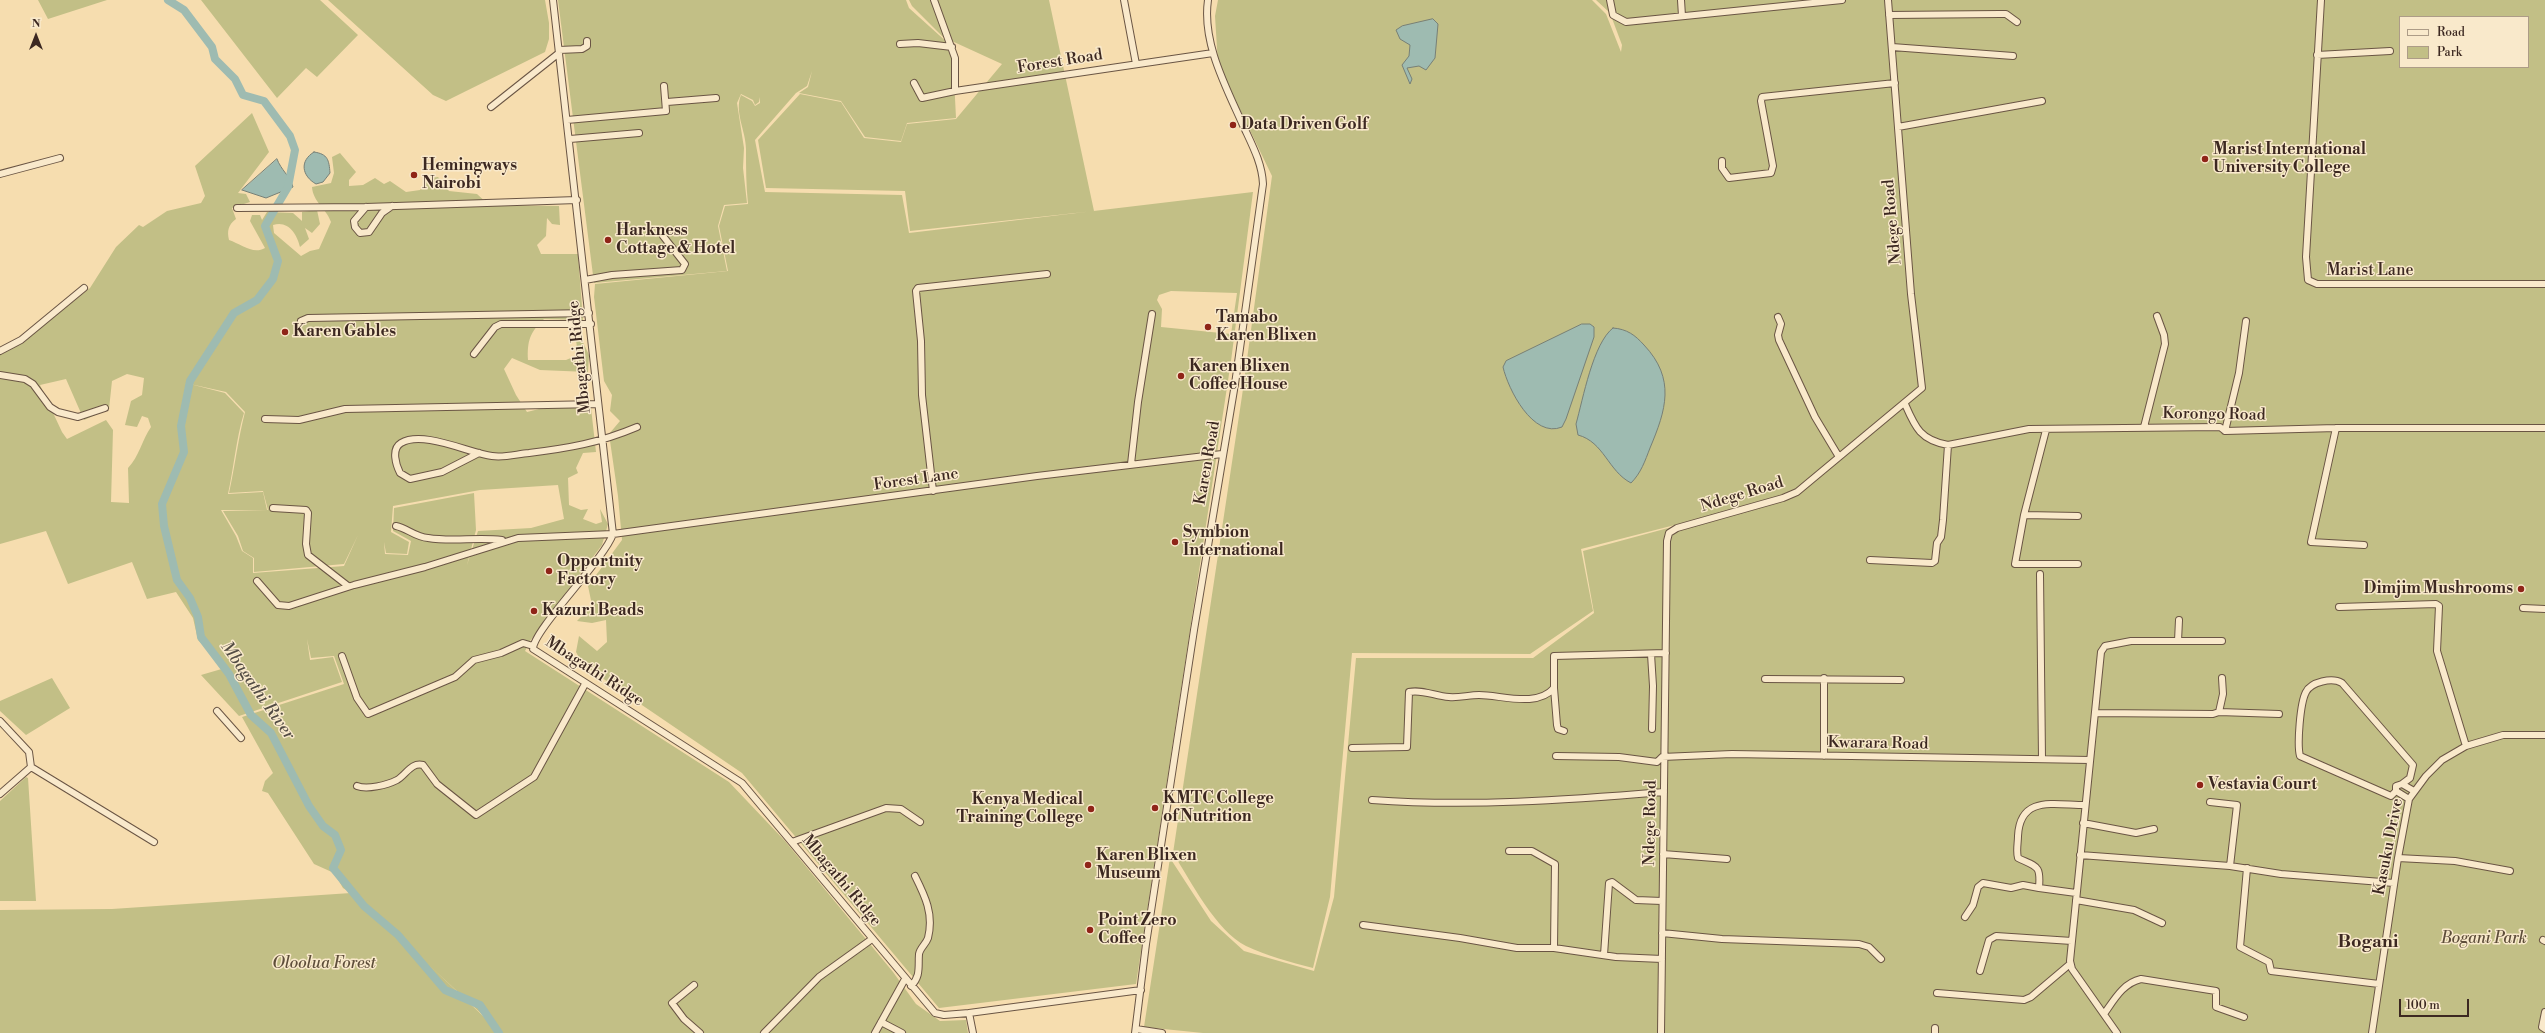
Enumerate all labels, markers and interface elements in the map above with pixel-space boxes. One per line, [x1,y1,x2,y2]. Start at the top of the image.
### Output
north arrow [16,16,56,56]
legend [2399,16,2529,68]
text: N [32,17,40,31]
text: Road [2437,25,2465,40]
text: Park [2437,45,2462,60]
street label: Forest Road [1016,46,1104,78]
place label: Data Driven Golf [1241,115,1367,135]
marker: Data Driven Golf [1228,120,1238,130]
place label: Marist International University College [2213,140,2366,178]
marker: Marist International University College [2200,154,2210,164]
place label: Hemingways Nairobi [422,156,517,194]
marker: Hemingways Nairobi [409,170,419,180]
street label: Ndege Road [1880,179,1906,265]
place label: Harkness Cottage & Hotel [616,221,735,259]
marker: Harkness Cottage & Hotel [603,235,613,245]
street label: Marist Lane [2326,261,2414,281]
street label: Mbagathi Ridge [565,300,595,414]
place label: Tamabo Karen Blixen [1216,308,1317,346]
place label: Karen Gables [293,322,396,342]
marker: Tamabo Karen Blixen [1203,322,1213,332]
marker: Karen Gables [280,327,290,337]
place label: Karen Blixen Coffee House [1189,357,1290,395]
marker: Karen Blixen Coffee House [1176,371,1186,381]
street label: Korongo Road [2162,404,2266,426]
street label: Karen Road [1191,419,1225,507]
street label: Forest Lane [872,465,960,495]
street label: Ndege Road [1698,473,1786,517]
place label: Symbion International [1183,523,1284,561]
marker: Symbion International [1170,537,1180,547]
place label: Opportnity Factory [557,552,643,590]
marker: Opportnity Factory [544,566,554,576]
place label: Dimjim Mushrooms [2364,579,2513,599]
marker: Dimjim Mushrooms [2516,584,2526,594]
place label: Kazuri Beads [542,601,644,621]
marker: Kazuri Beads [529,606,539,616]
street label: Mbagathi Ridge [541,633,647,711]
water label: Mbagathi River [216,638,298,744]
street label: Kwarara Road [1827,734,1929,754]
place label: Vestavia Court [2208,775,2317,795]
street label: Ndege Road [1641,780,1661,866]
marker: Vestavia Court [2195,780,2205,790]
place label: KMTC College of Nutrition [1163,789,1274,827]
place label: Kenya Medical Training College [957,790,1083,828]
street label: Kasuku Drive [2370,797,2408,897]
marker: KMTC College of Nutrition [1150,803,1160,813]
marker: Kenya Medical Training College [1086,804,1096,814]
street label: Mbagathi Ridge [797,831,885,931]
place label: Karen Blixen Museum [1096,846,1197,884]
marker: Karen Blixen Museum [1083,860,1093,870]
place label: Point Zero Coffee [1098,911,1177,949]
marker: Point Zero Coffee [1085,925,1095,935]
park label: Bogani Park [2441,929,2527,949]
district label: Bogani [2337,932,2399,954]
park label: Oloolua Forest [272,954,376,974]
scale bar [2401,991,2471,1017]
text: 100 m [2406,998,2440,1013]

